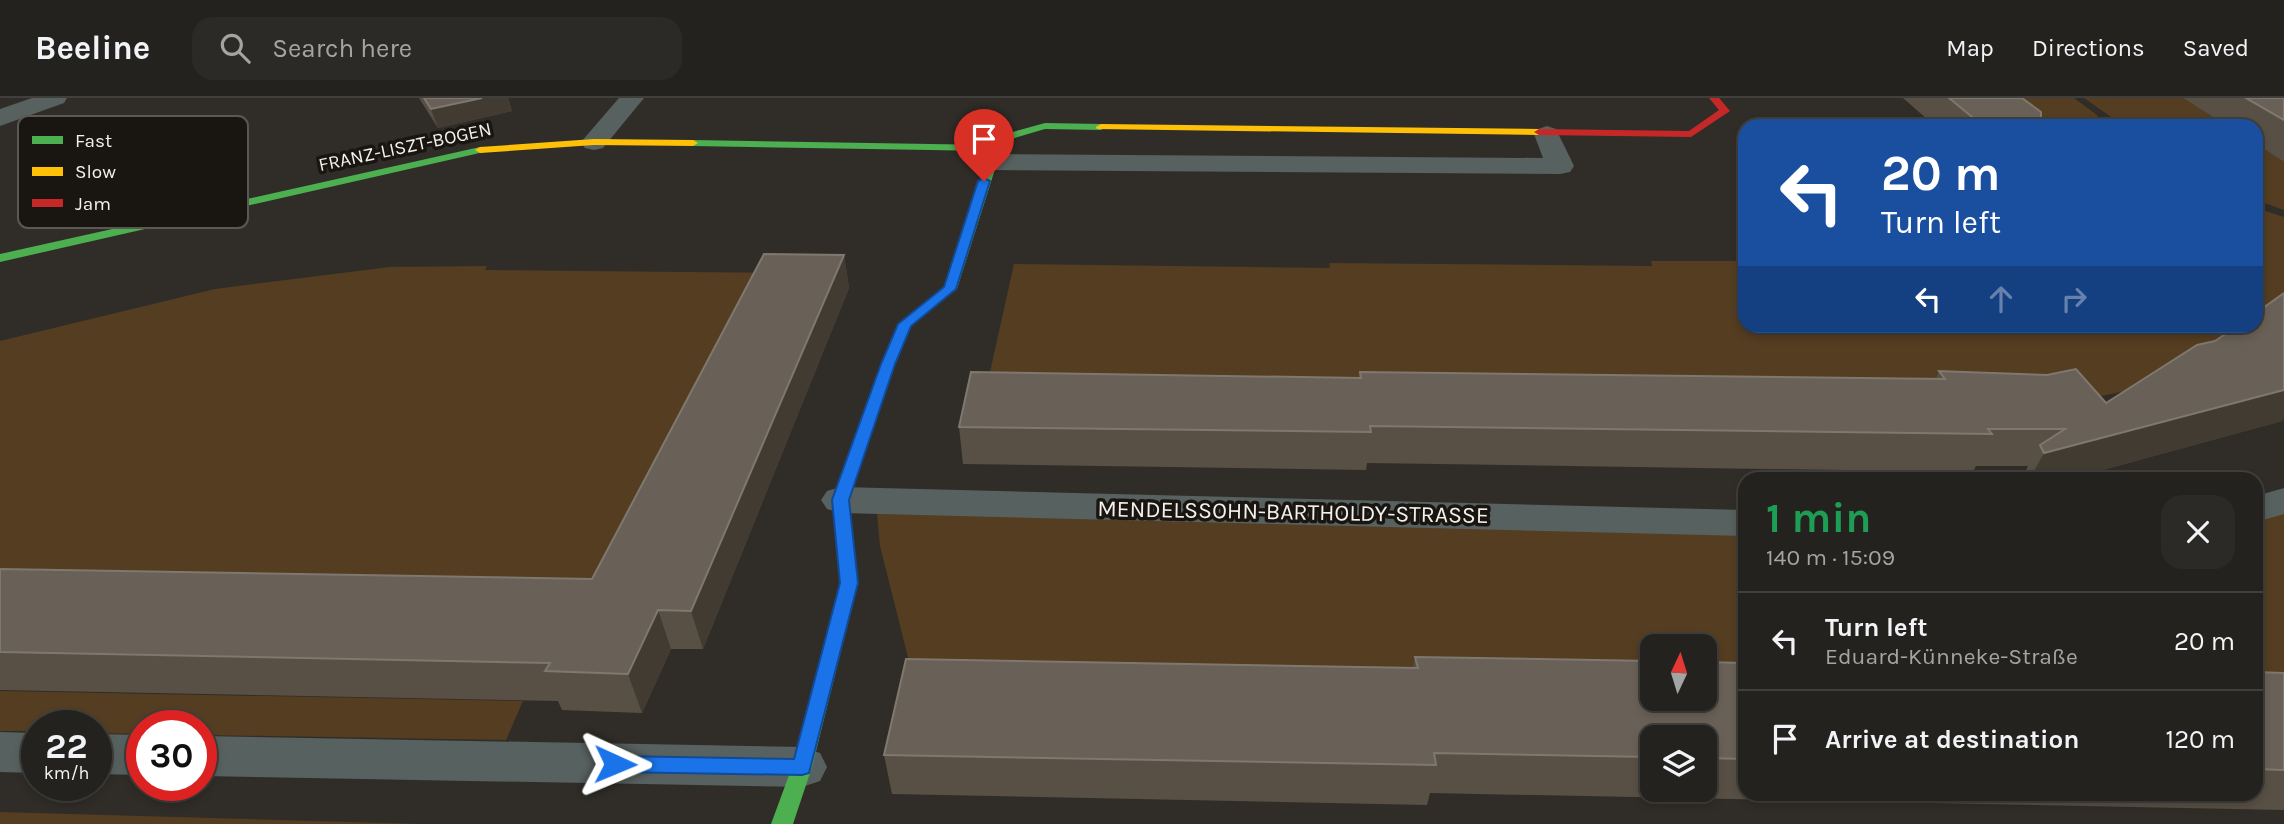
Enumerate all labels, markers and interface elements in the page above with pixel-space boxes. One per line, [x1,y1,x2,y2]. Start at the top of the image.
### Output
search box [192,17,682,80]
text: Beeline [35,29,150,67]
icon: search [216,29,254,67]
text: Search here [272,33,412,64]
text: Map [1946,34,1994,62]
text: Directions [2032,34,2145,62]
text: Saved [2183,34,2249,62]
pin [954,109,1014,181]
legend [18,116,248,228]
street label: FRANZ-LISZT-BOGEN [316,118,494,176]
icon: arrive [965,120,1003,158]
text: Fast [75,130,112,152]
text: 20 m [1881,145,2001,202]
icon: left [1766,147,1857,238]
text: Slow [75,161,116,183]
text: Jam [75,193,111,215]
text: Turn left [1881,204,2001,241]
icon: left [1909,280,1947,318]
icon: ahead [1982,280,2020,318]
icon: right [2055,280,2093,318]
text: 1 min [1766,493,1871,543]
street label: MENDELSSOHN-BARTHOLDY-STRASSE [1097,495,1489,529]
button: close [2161,495,2235,569]
text: 140 m · 15:09 [1766,544,1895,571]
text: Turn left [1825,612,1927,643]
icon: left [1766,622,1804,660]
text: 20 m [2174,626,2235,657]
north arrow [1640,634,1717,710]
map controls [1640,634,1717,802]
text: Eduard-Künneke-Straße [1825,643,2078,670]
speed limit sign: 30 [126,710,217,801]
icon: arrive [1766,720,1804,758]
text: Arrive at destination [1825,724,2079,755]
text: 120 m [2165,724,2235,755]
button: layers [1640,725,1717,802]
text: 22 [45,726,88,767]
position arrow [578,727,652,801]
text: km/h [44,762,89,784]

